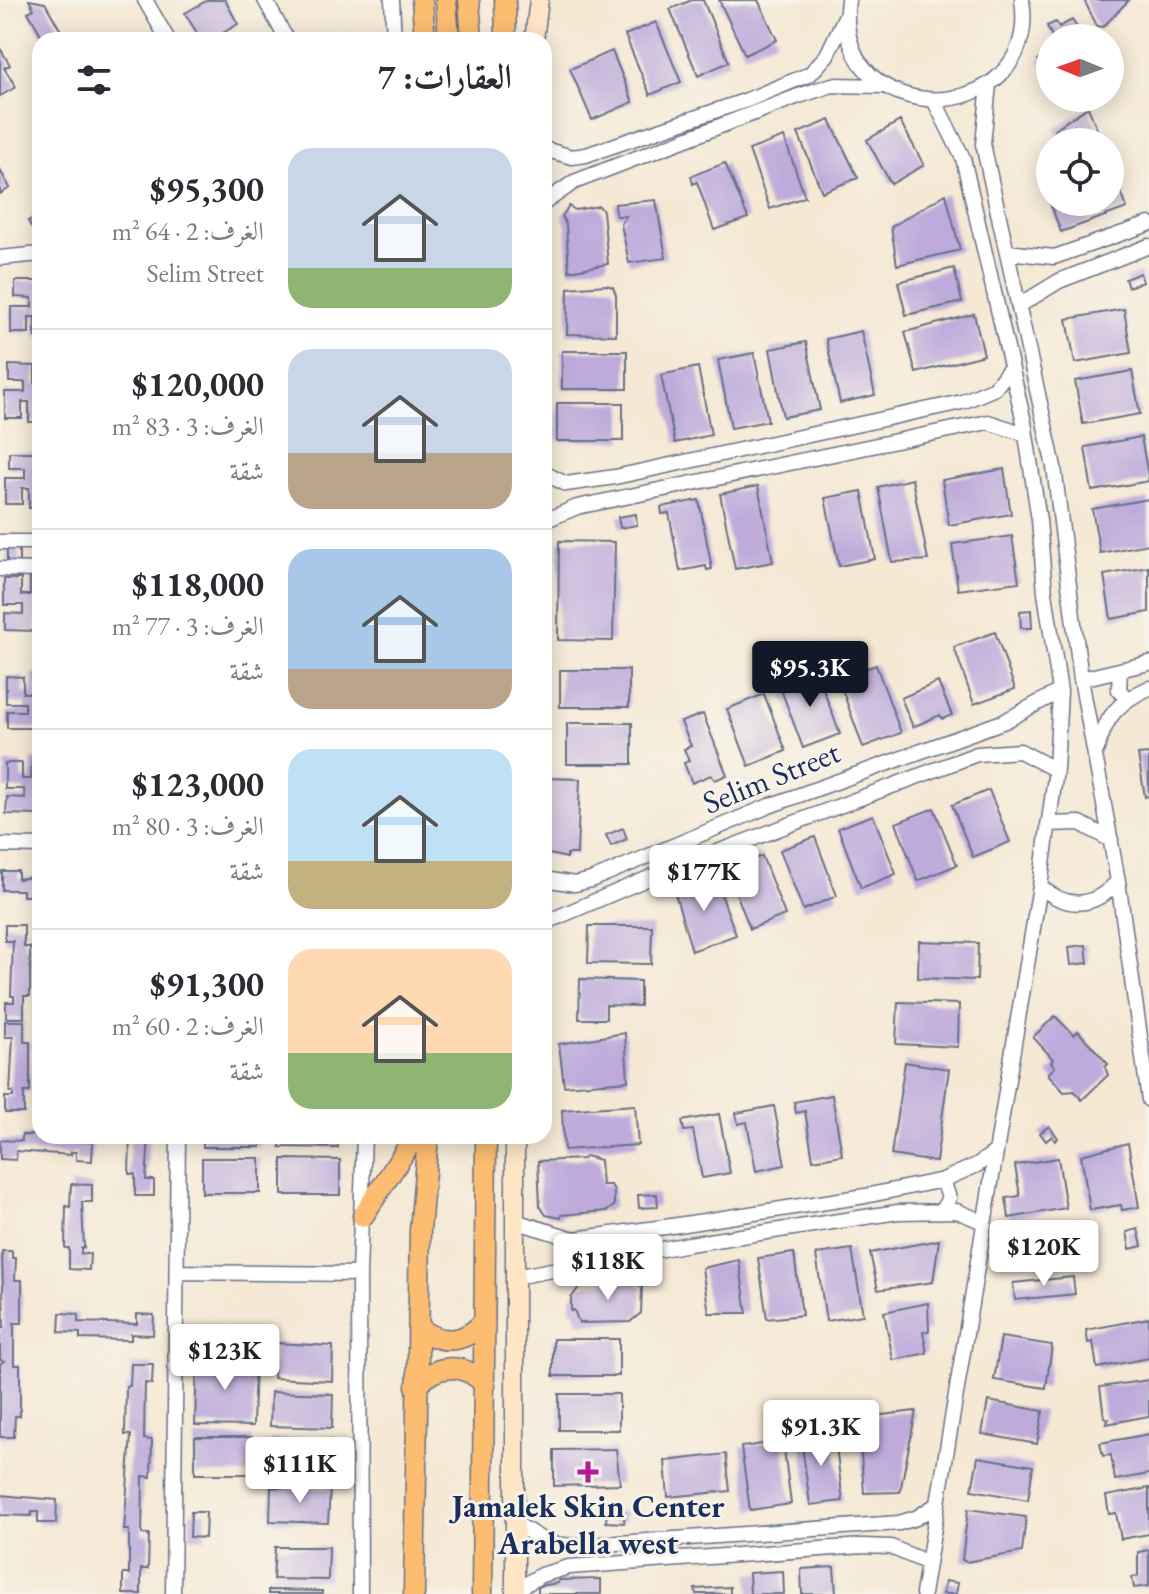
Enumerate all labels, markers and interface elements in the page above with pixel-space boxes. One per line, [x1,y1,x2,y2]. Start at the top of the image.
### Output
north arrow [1036,24,1124,112]
map controls [1036,24,1124,216]
text: العقارات: 7 [378,54,512,98]
icon: filters [72,58,116,102]
button: locate [1036,128,1124,216]
text: $95,300 [150,167,264,211]
icon: home [352,180,448,276]
text: الغرف: 2 · 64 m² [112,214,264,248]
text: Selim Street [147,256,264,290]
text: $120,000 [132,362,264,406]
icon: home [352,381,448,477]
text: الغرف: 3 · 83 m² [112,409,264,443]
text: شقة [230,454,264,488]
text: $118,000 [132,562,264,606]
icon: home [352,581,448,677]
text: الغرف: 3 · 77 m² [112,609,264,643]
pin: $95.3K [745,641,875,709]
text: $95.3K [770,650,850,684]
text: شقة [230,654,264,688]
street label: Selim Street [696,730,846,824]
text: $123,000 [132,762,264,806]
icon: home [352,781,448,877]
text: الغرف: 3 · 80 m² [112,809,264,843]
pin: $177K [648,845,760,913]
text: شقة [230,854,264,888]
text: $177K [667,854,741,888]
text: $91,300 [150,962,264,1006]
icon: home [352,981,448,1077]
text: الغرف: 2 · 60 m² [112,1009,264,1043]
text: شقة [230,1054,264,1088]
pin: $120K [988,1220,1100,1288]
text: $120K [1007,1229,1081,1263]
pin: $118K [552,1234,664,1302]
text: $118K [571,1243,645,1277]
pin: $123K [169,1324,281,1392]
text: $123K [188,1333,262,1367]
pin: $91.3K [756,1400,886,1468]
text: $91.3K [781,1409,861,1443]
pin: $111K [244,1437,356,1505]
text: $111K [263,1446,337,1480]
marker: Jamalek Skin Center Arabella west [577,1461,599,1483]
place label: Jamalek Skin Center Arabella west [449,1485,725,1564]

